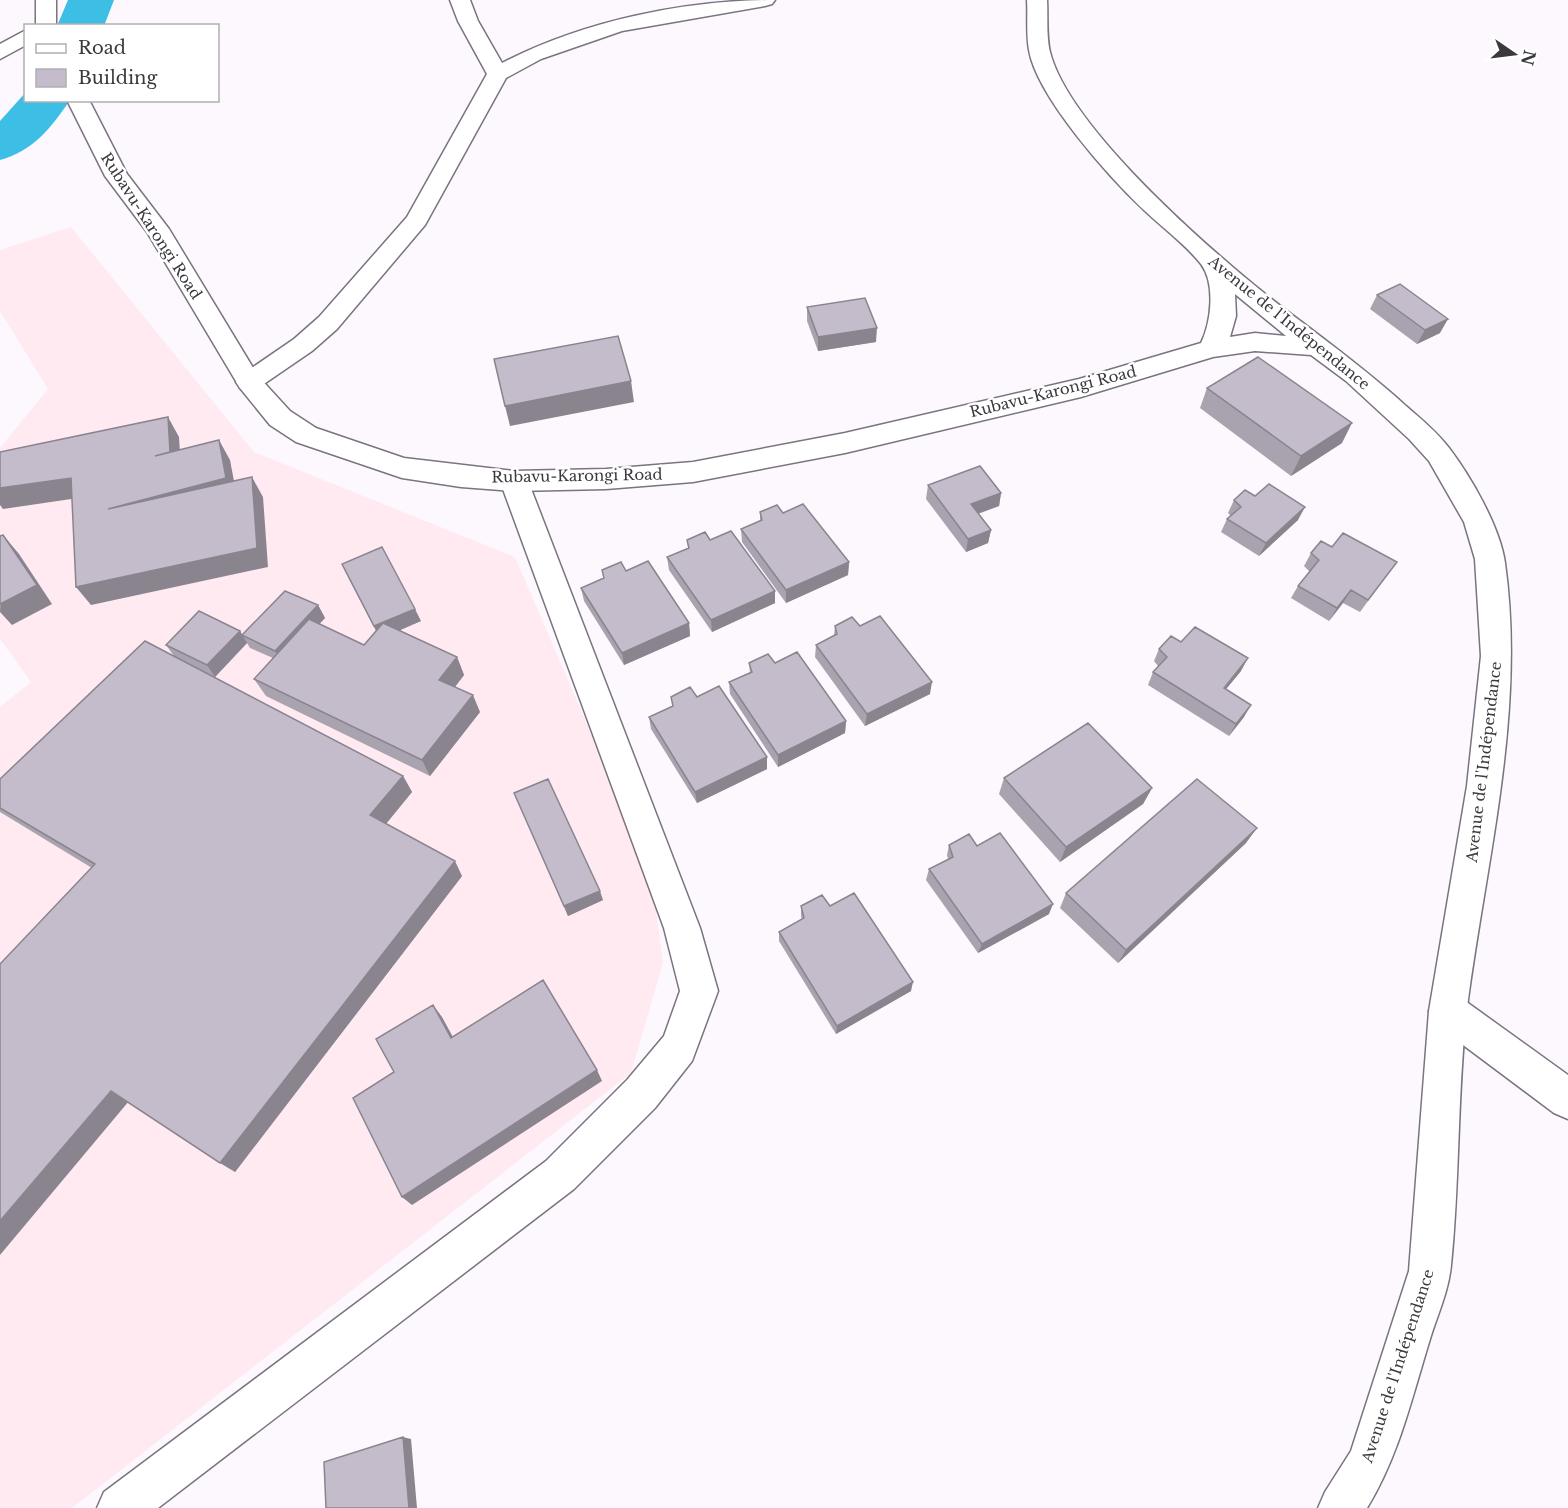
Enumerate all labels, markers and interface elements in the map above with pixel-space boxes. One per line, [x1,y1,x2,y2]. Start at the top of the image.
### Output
legend [24,24,219,102]
north arrow [1484,24,1544,84]
text: Road [78,37,126,59]
text: N [1517,48,1540,67]
text: Building [78,67,157,89]
street label: Rubavu-Karongi Road [97,149,206,303]
street label: Avenue de l'Indépendance [1204,251,1374,394]
street label: Rubavu-Karongi Road [968,362,1138,421]
street label: Rubavu-Karongi Road [491,465,663,486]
street label: Avenue de l'Indépendance [1462,660,1505,865]
street label: Avenue de l'Indépendance [1357,1267,1438,1466]

